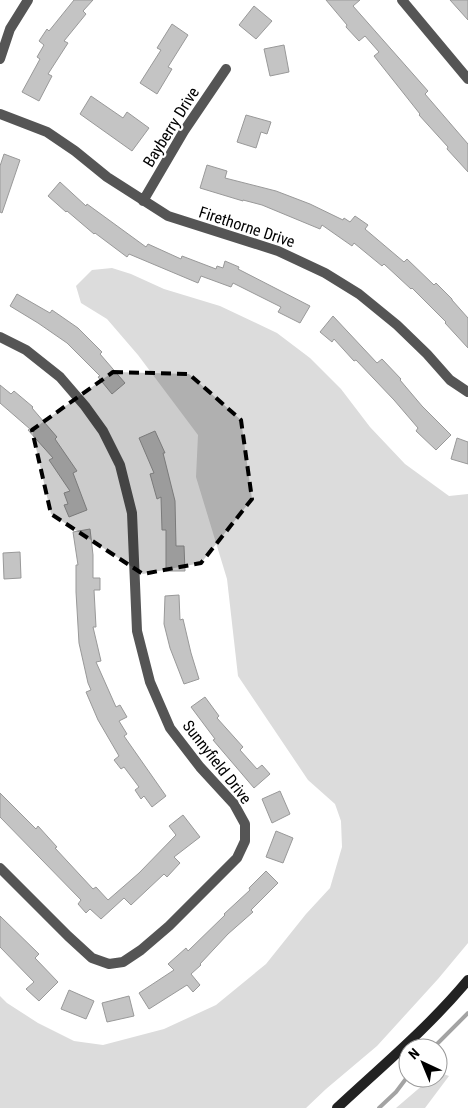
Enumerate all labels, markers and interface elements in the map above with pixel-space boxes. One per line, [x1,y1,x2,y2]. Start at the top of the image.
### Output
street label: Bayberry Drive [139,84,203,170]
street label: Firethorne Drive [197,203,297,251]
street label: Sunnyfield Drive [178,716,256,808]
north arrow [398,1038,448,1088]
text: N [405,1045,423,1062]

